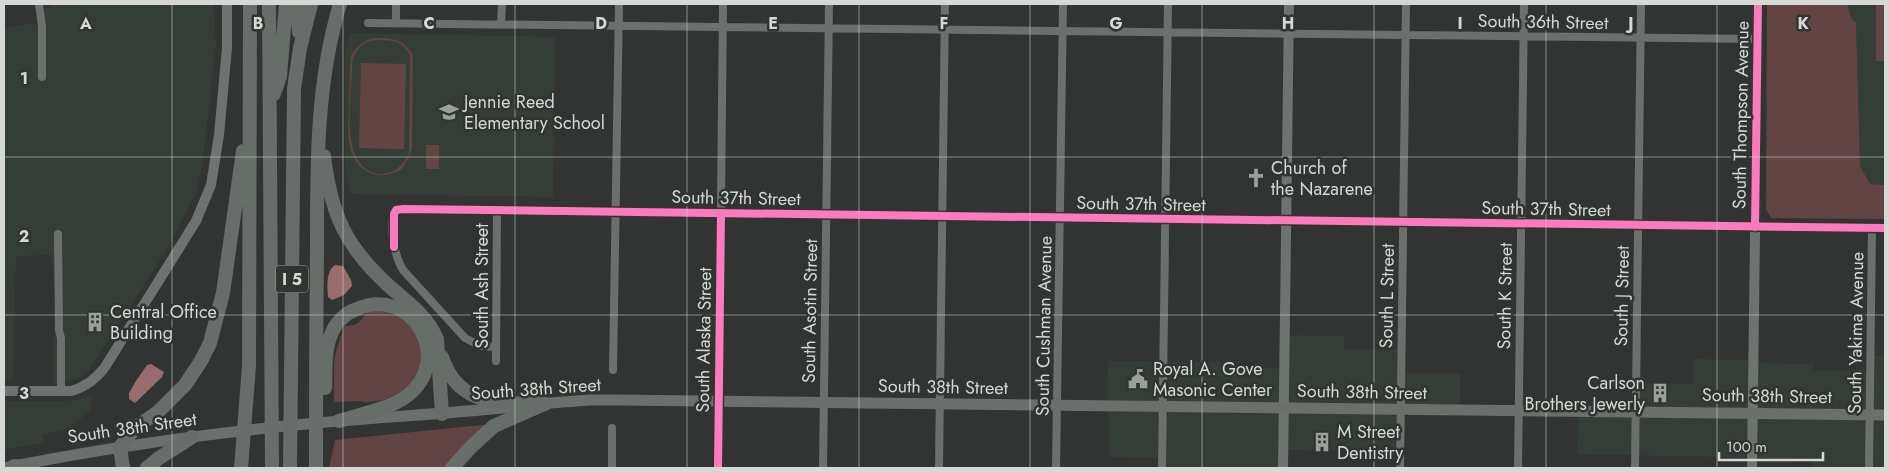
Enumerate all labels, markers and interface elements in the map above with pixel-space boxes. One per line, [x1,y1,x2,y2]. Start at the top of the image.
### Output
street label: South 36th Street [1477,8,1609,36]
text: A [79,12,92,35]
text: B [253,12,263,35]
text: C [423,12,435,35]
text: D [595,12,607,35]
text: E [768,12,778,35]
text: F [940,12,948,35]
text: G [1109,12,1123,35]
text: H [1282,12,1294,35]
text: I [1457,12,1463,35]
text: J [1625,12,1634,35]
text: K [1797,12,1809,35]
street label: South Thompson Avenue [1726,21,1756,209]
text: 1 [20,67,28,90]
place label: Jennie Reed Elementary School [462,89,605,136]
school or university icon: Jennie Reed Elementary School [438,101,460,123]
place label: Church of the Nazarene [1271,155,1373,202]
church icon: Church of the Nazarene [1245,167,1267,189]
street label: South 37th Street [671,184,802,212]
street label: South 37th Street [1076,190,1207,218]
street label: South 37th Street [1481,195,1612,223]
street label: South Ash Street [469,223,495,349]
text: 2 [19,225,29,248]
street label: South Cushman Avenue [1029,236,1059,416]
street label: South Asotin Street [796,238,824,383]
street label: South K Street [1491,242,1519,350]
street label: South L Street [1373,243,1401,349]
street label: South J Street [1608,245,1636,347]
street label: South Yakima Avenue [1842,252,1870,414]
road number: I 5 [276,266,308,292]
street label: South Alaska Street [690,267,718,413]
place label: Central Office Building [110,299,217,346]
building icon: Central Office Building [84,311,106,333]
place label: Royal A. Gove Masonic Center [1153,356,1273,403]
public building icon: Royal A. Gove Masonic Center [1127,368,1149,390]
place label: Carlson Brothers Jewerly [1525,370,1645,417]
street label: South 38th Street [470,371,602,407]
street label: South 38th Street [878,373,1009,401]
street label: South 38th Street [1297,378,1428,406]
text: 3 [19,382,29,405]
building icon: Carlson Brothers Jewerly [1649,382,1671,404]
street label: South 38th Street [1702,382,1833,410]
street label: South 38th Street [66,406,199,450]
place label: M Street Dentistry [1337,419,1403,466]
scale bar [1719,430,1823,462]
building icon: M Street Dentistry [1311,431,1333,453]
text: 100 m [1726,436,1767,458]

